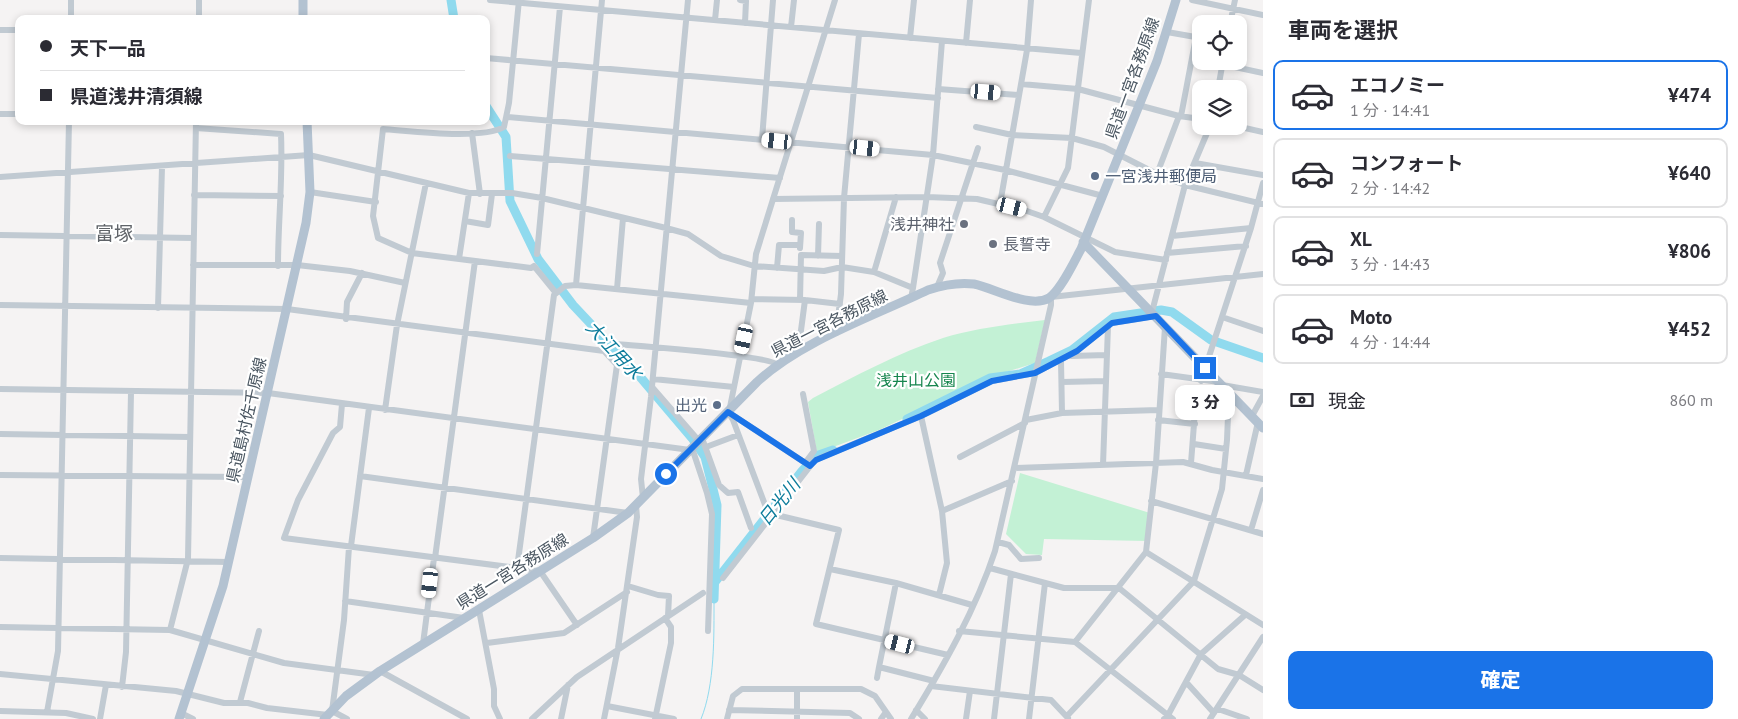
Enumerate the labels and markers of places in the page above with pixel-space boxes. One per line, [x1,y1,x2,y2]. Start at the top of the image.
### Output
place label: 一宮浅井郵便局 [1105,166,1217,186]
marker: 一宮浅井郵便局 [1089,170,1101,182]
place label: 浅井神社 [890,214,954,234]
marker: 浅井神社 [958,218,970,230]
place label: 長誓寺 [1003,234,1051,254]
marker: 長誓寺 [987,238,999,250]
place label: 出光 [675,395,707,415]
marker: 出光 [711,399,723,411]

